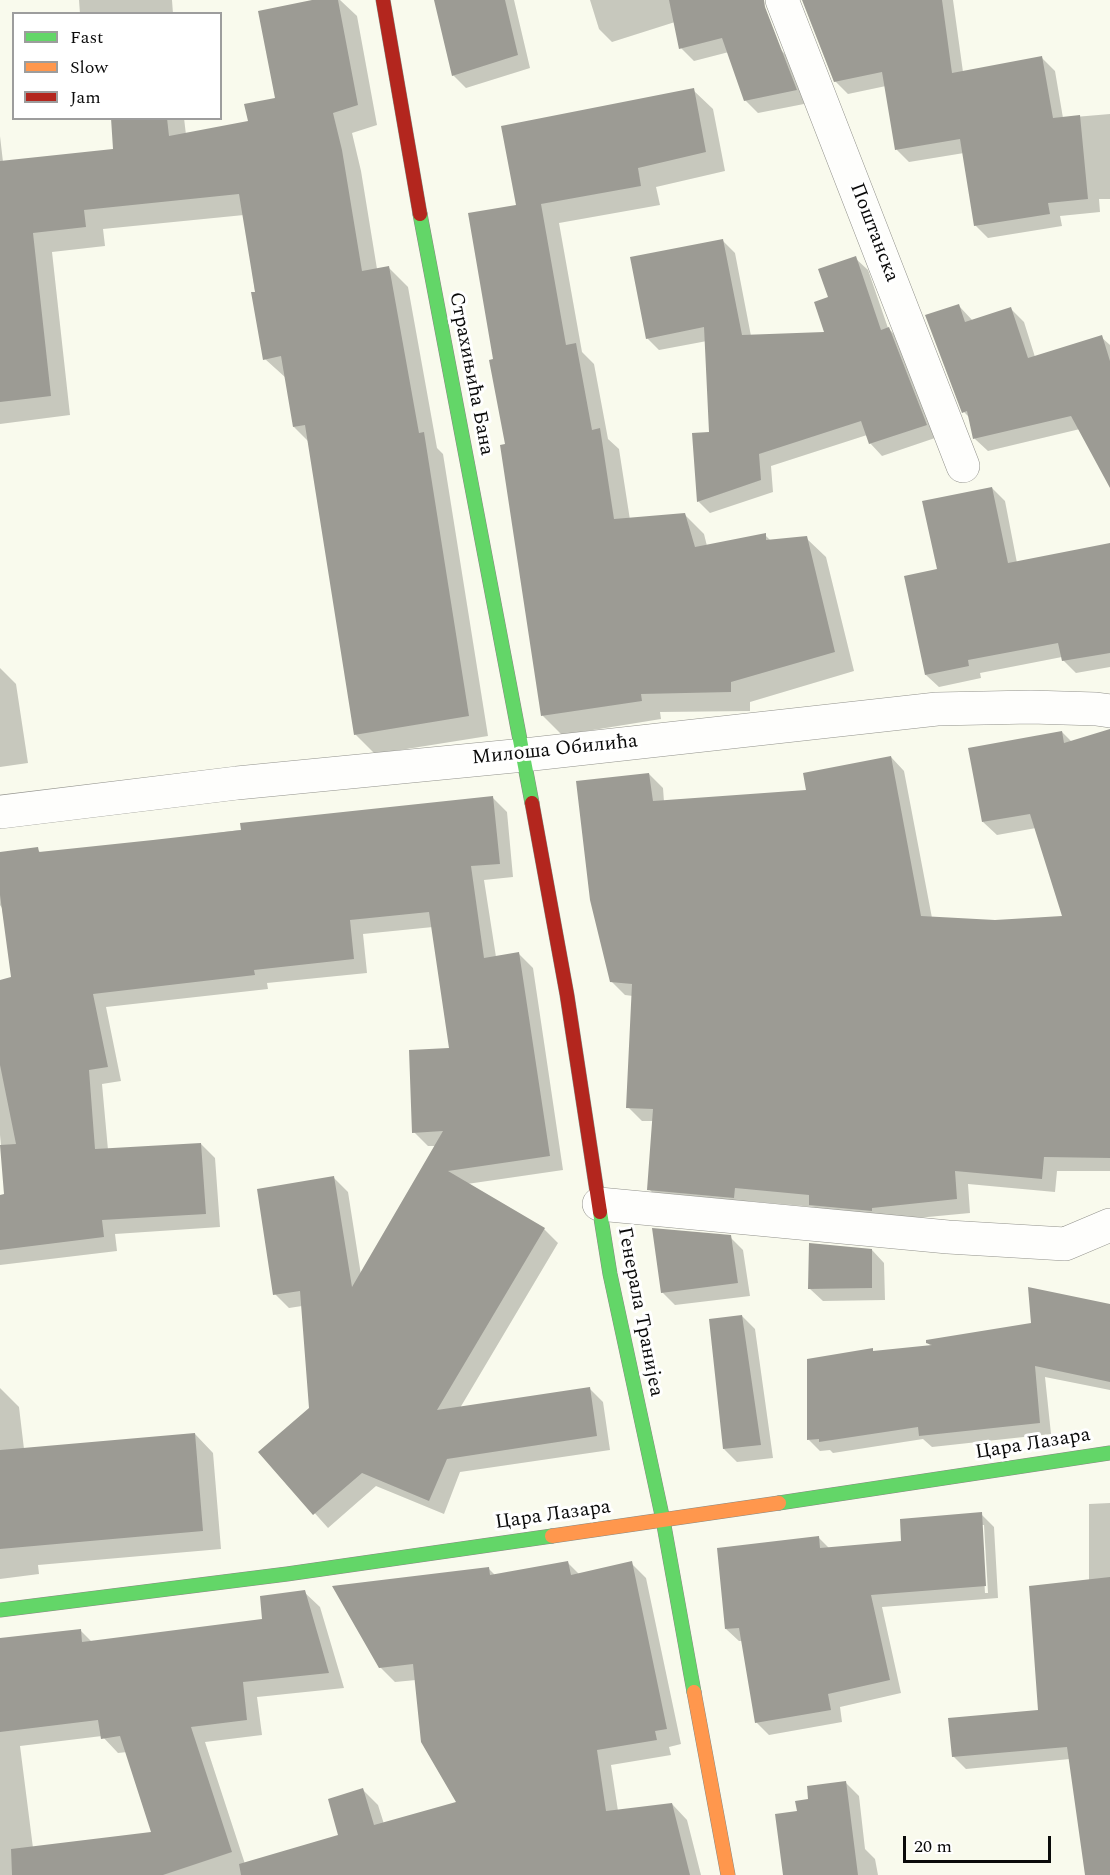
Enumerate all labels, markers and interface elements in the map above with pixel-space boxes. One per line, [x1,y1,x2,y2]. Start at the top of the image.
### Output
legend [12,12,222,120]
text: Fast [70,24,103,51]
text: Slow [70,54,108,81]
text: Jam [70,84,101,111]
street label: Поштанска [843,180,903,286]
street label: Страхињића Бана [442,290,498,458]
street label: Милоша Обилића [471,730,639,772]
street label: Генерала Транијеа [611,1225,667,1399]
street label: Цара Лазара [974,1424,1092,1466]
street label: Цара Лазара [494,1496,612,1536]
scale bar [906,1824,1054,1862]
text: 20 m [914,1833,952,1860]

